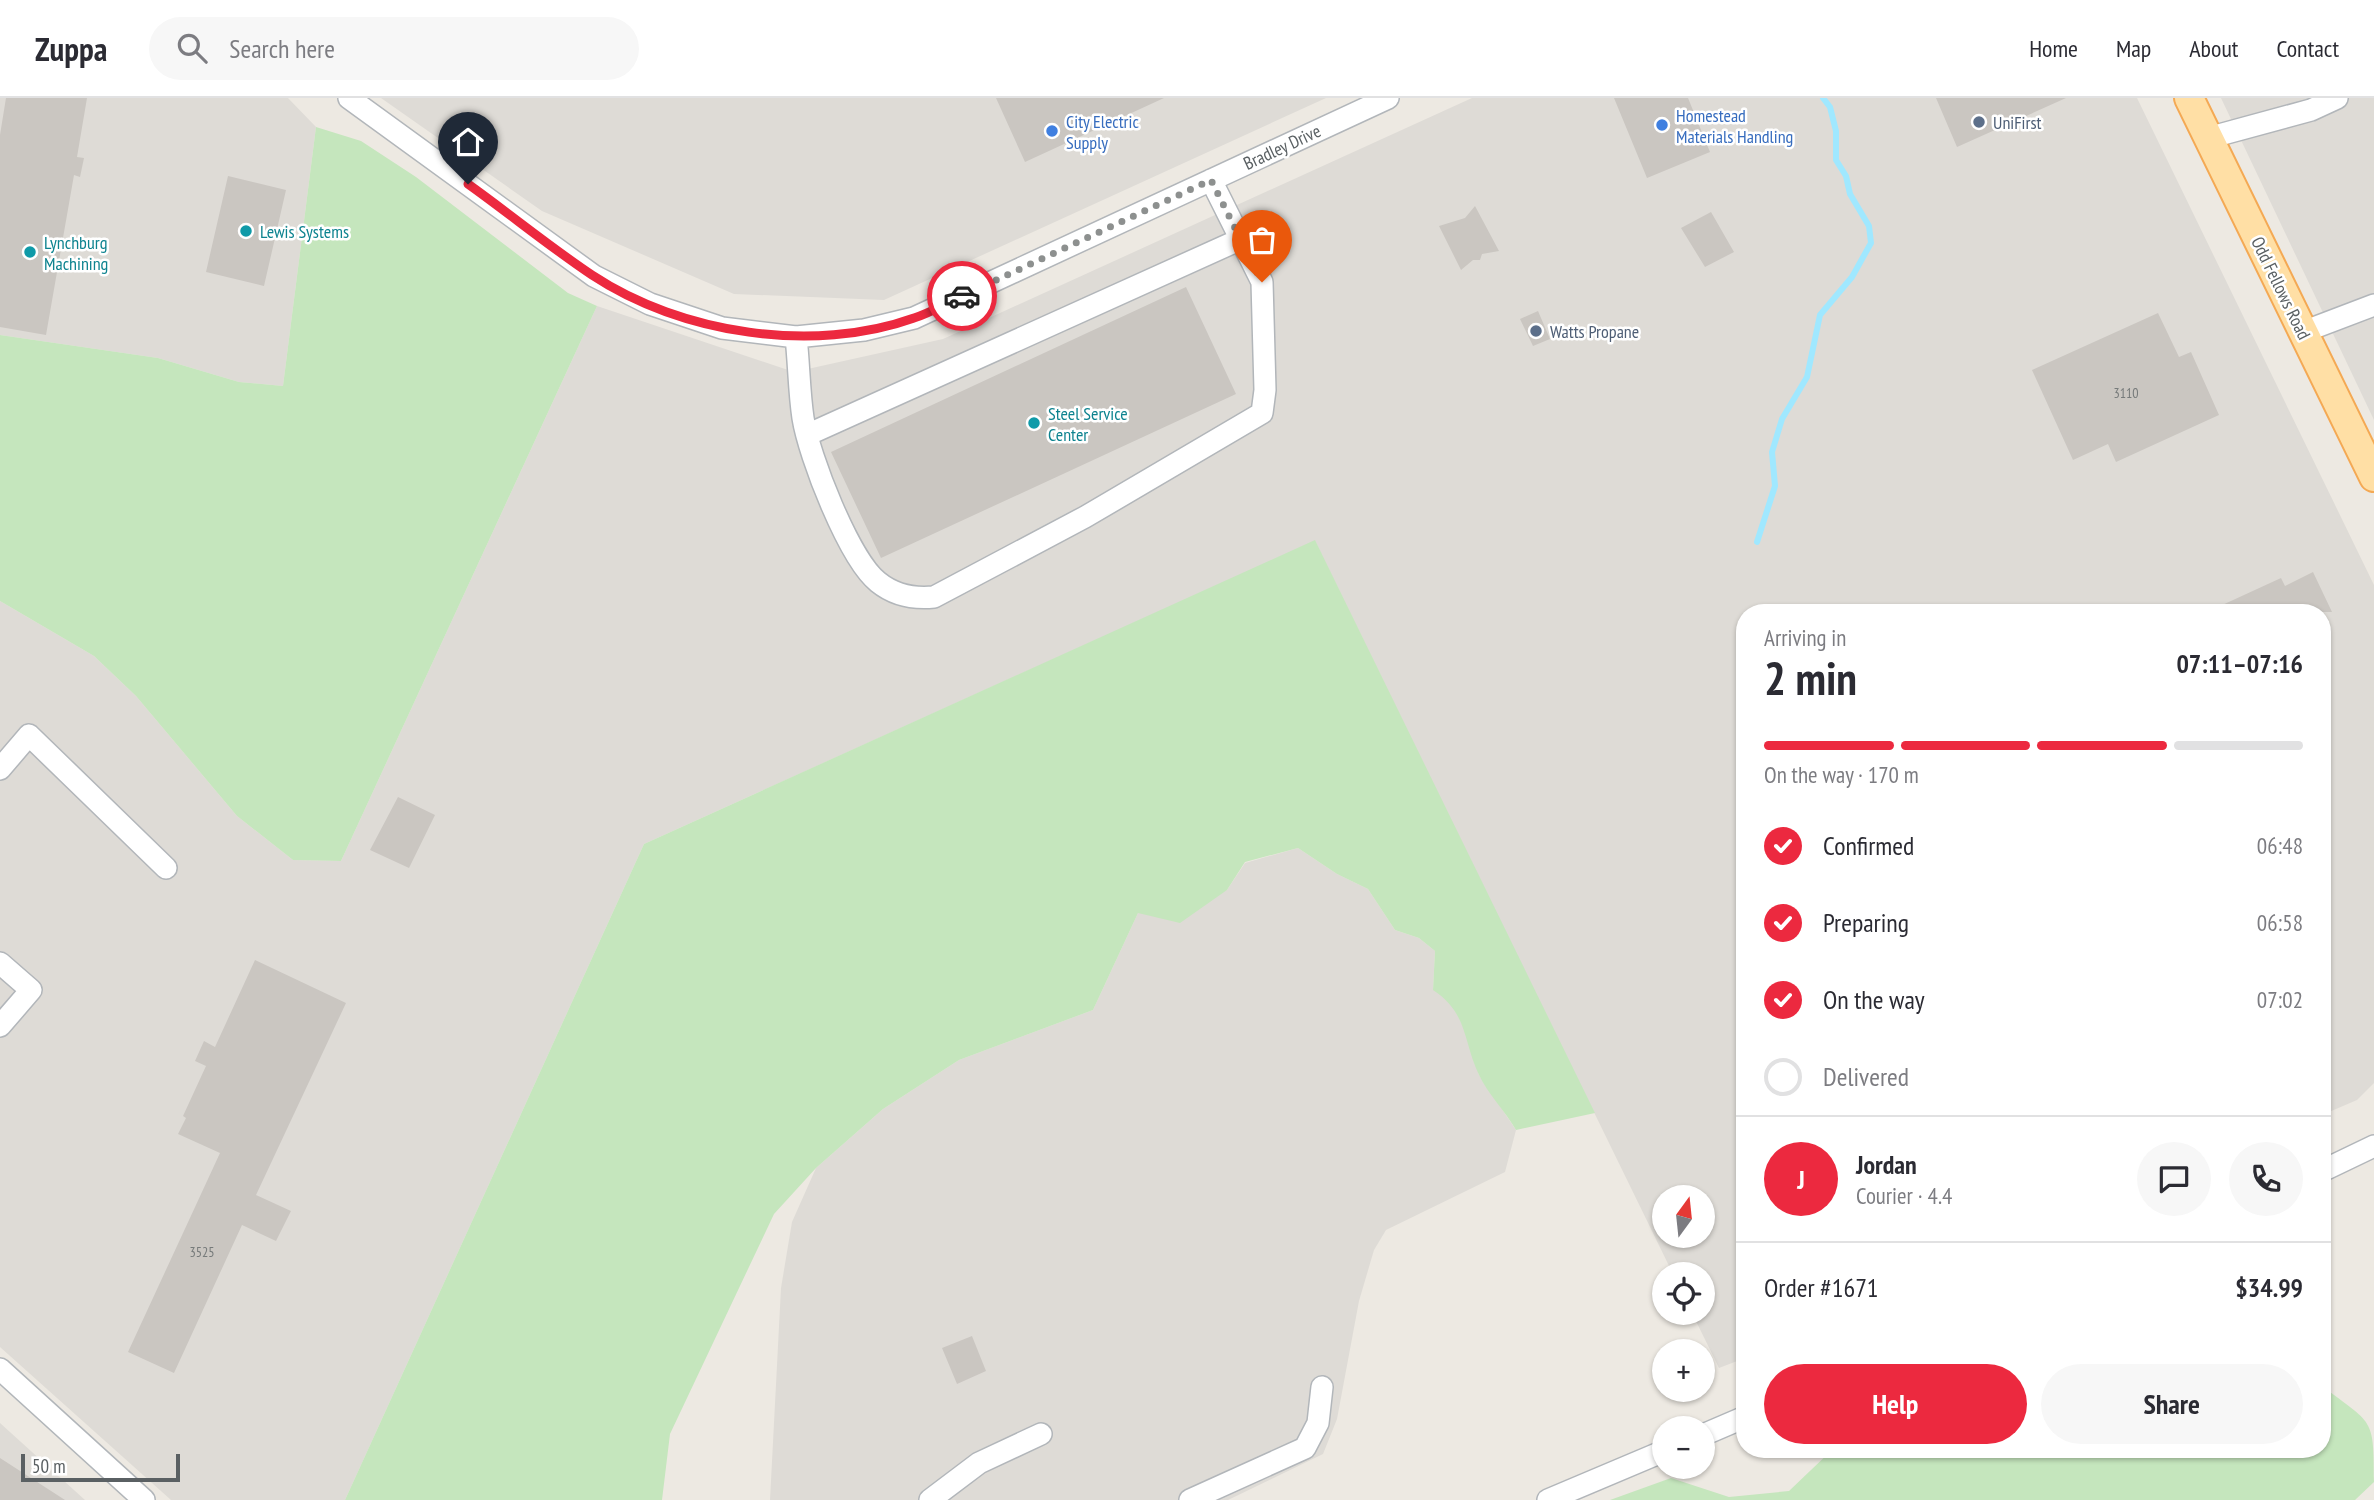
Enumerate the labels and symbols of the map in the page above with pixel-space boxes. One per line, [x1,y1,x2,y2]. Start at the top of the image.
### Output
place label: Homestead Materials Handling [1676,104,1793,148]
place label: City Electric Supply [1066,110,1139,154]
place label: UniFirst [1993,111,2042,134]
pin [438,112,498,184]
marker: UniFirst [1971,114,1987,130]
marker: Homestead Materials Handling [1654,117,1670,133]
street label: Bradley Drive [1240,119,1324,175]
marker: City Electric Supply [1044,123,1060,139]
pin [1232,210,1292,282]
place label: Lewis Systems [260,220,349,243]
marker: Lewis Systems [238,223,254,239]
place label: Lynchburg Machining [44,231,108,275]
street label: Odd Fellows Road [2246,233,2316,343]
marker: Lynchburg Machining [22,244,38,260]
courier [927,261,997,331]
place label: Watts Propane [1550,320,1639,343]
marker: Watts Propane [1528,323,1544,339]
house number: 3110 [2113,384,2139,402]
place label: Steel Service Center [1048,402,1128,446]
marker: Steel Service Center [1026,415,1042,431]
north arrow [1652,1185,1715,1248]
house number: 3525 [189,1243,215,1261]
scale bar [21,1451,180,1483]

